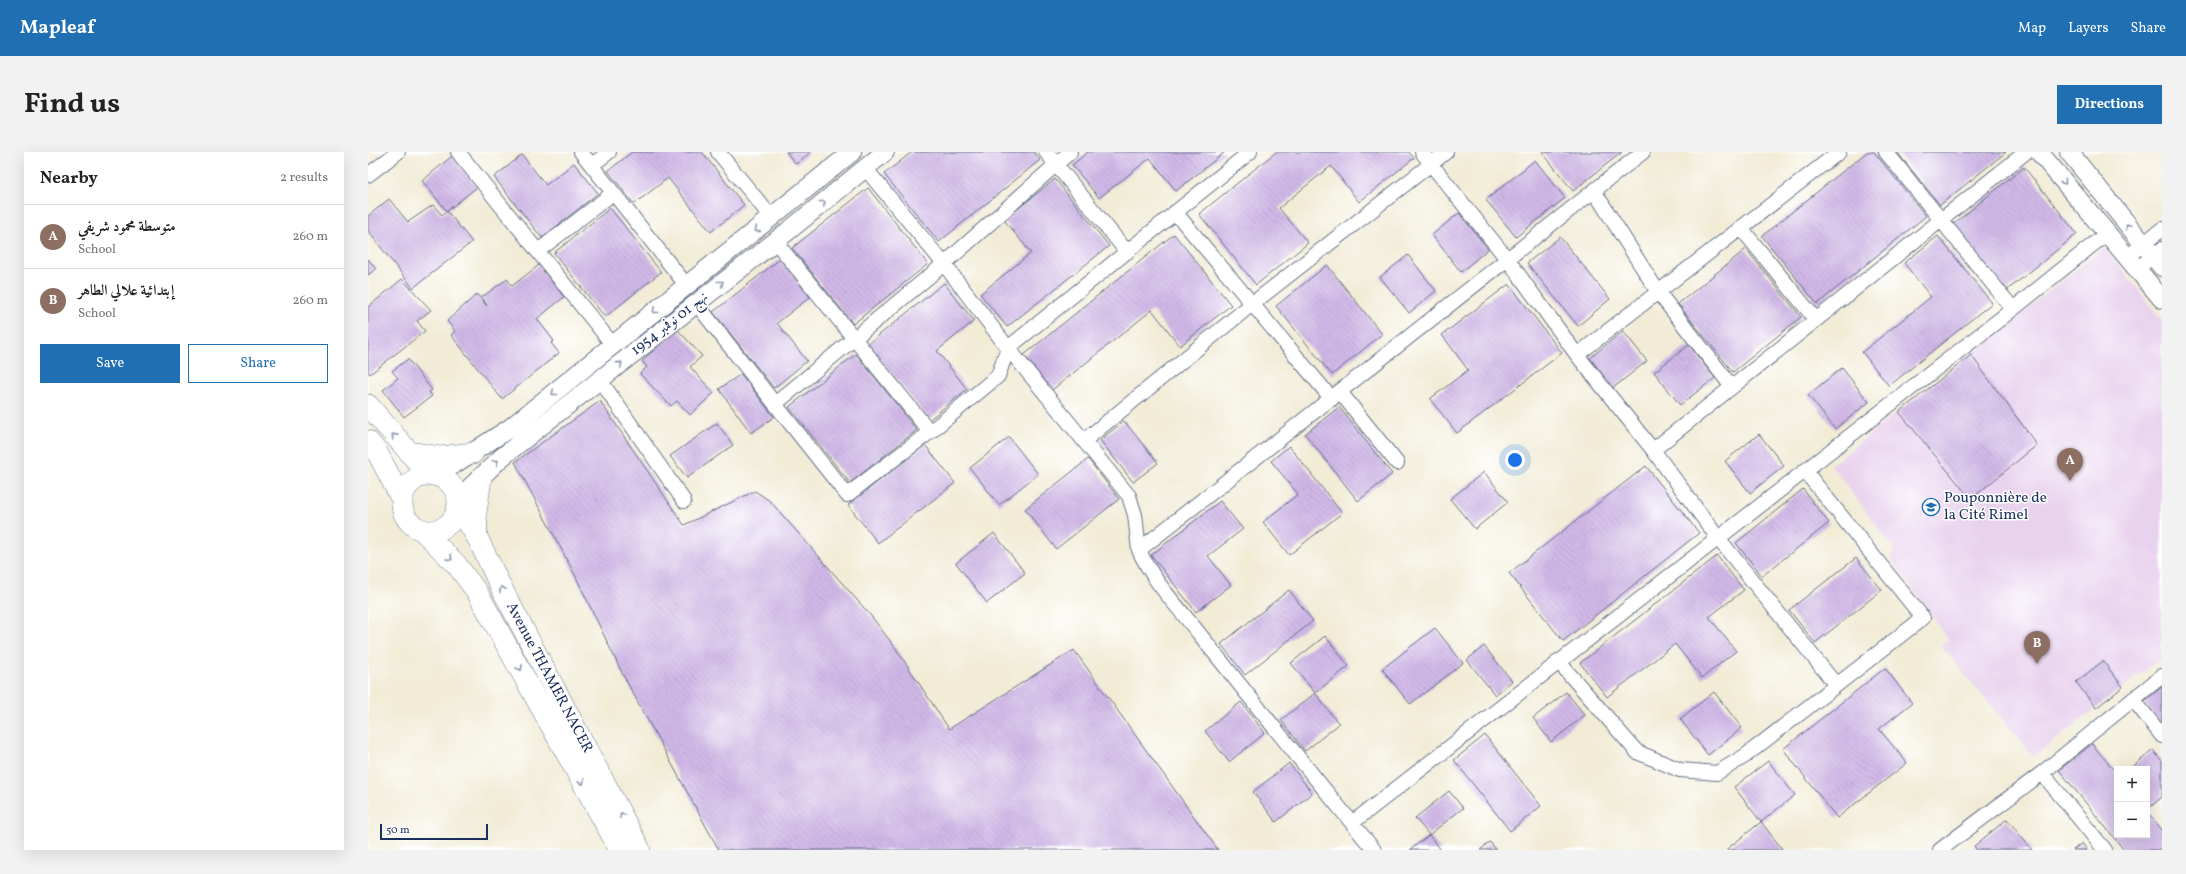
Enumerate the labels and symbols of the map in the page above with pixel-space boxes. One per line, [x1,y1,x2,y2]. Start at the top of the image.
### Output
one-way arrow [2059,178,2066,185]
one-way arrow [818,200,826,207]
one-way arrow [2126,224,2133,231]
one-way arrow [754,226,761,233]
one-way arrow [717,281,724,288]
street label: نهج 01 نوفمبر 1954 [627,287,714,363]
one-way arrow [652,307,659,314]
one-way arrow [615,362,622,369]
one-way arrow [551,388,558,395]
one-way arrow [391,433,399,441]
pin: A [2057,448,2083,481]
your location [1505,450,1525,470]
one-way arrow [491,460,498,467]
place label: Pouponnière de la Cité Rimel [1944,488,2047,526]
school or university icon: Pouponnière de la Cité Rimel [1921,497,1941,517]
one-way arrow [445,553,453,561]
one-way arrow [500,586,507,593]
street label: Avenue THAMER NACER [500,599,598,757]
pin: B [2024,631,2050,664]
one-way arrow [515,663,522,671]
one-way arrow [577,777,585,785]
one-way arrow [619,812,626,820]
scale bar [380,822,488,841]

